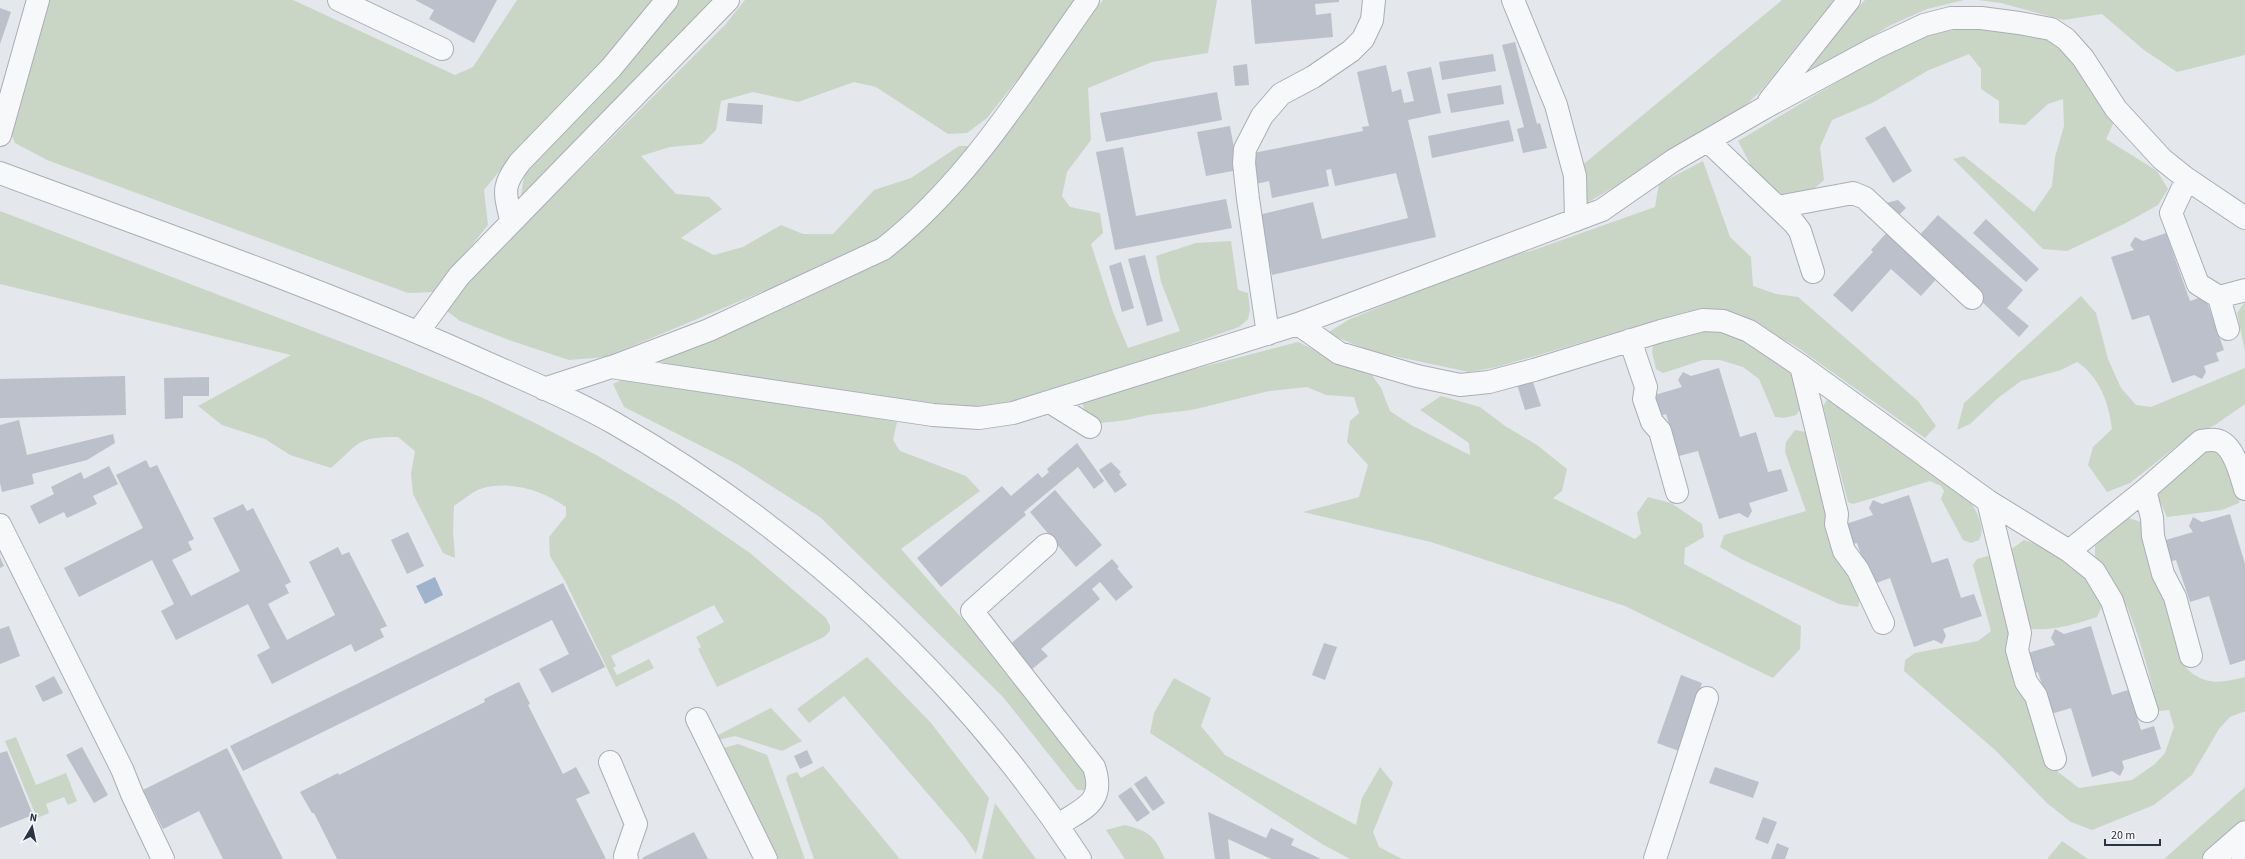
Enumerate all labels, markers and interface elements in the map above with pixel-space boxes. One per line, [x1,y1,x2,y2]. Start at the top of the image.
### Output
north arrow [12,807,52,847]
text: N [29,810,38,826]
scale bar [2105,821,2160,847]
text: 20 m [2111,827,2135,844]

